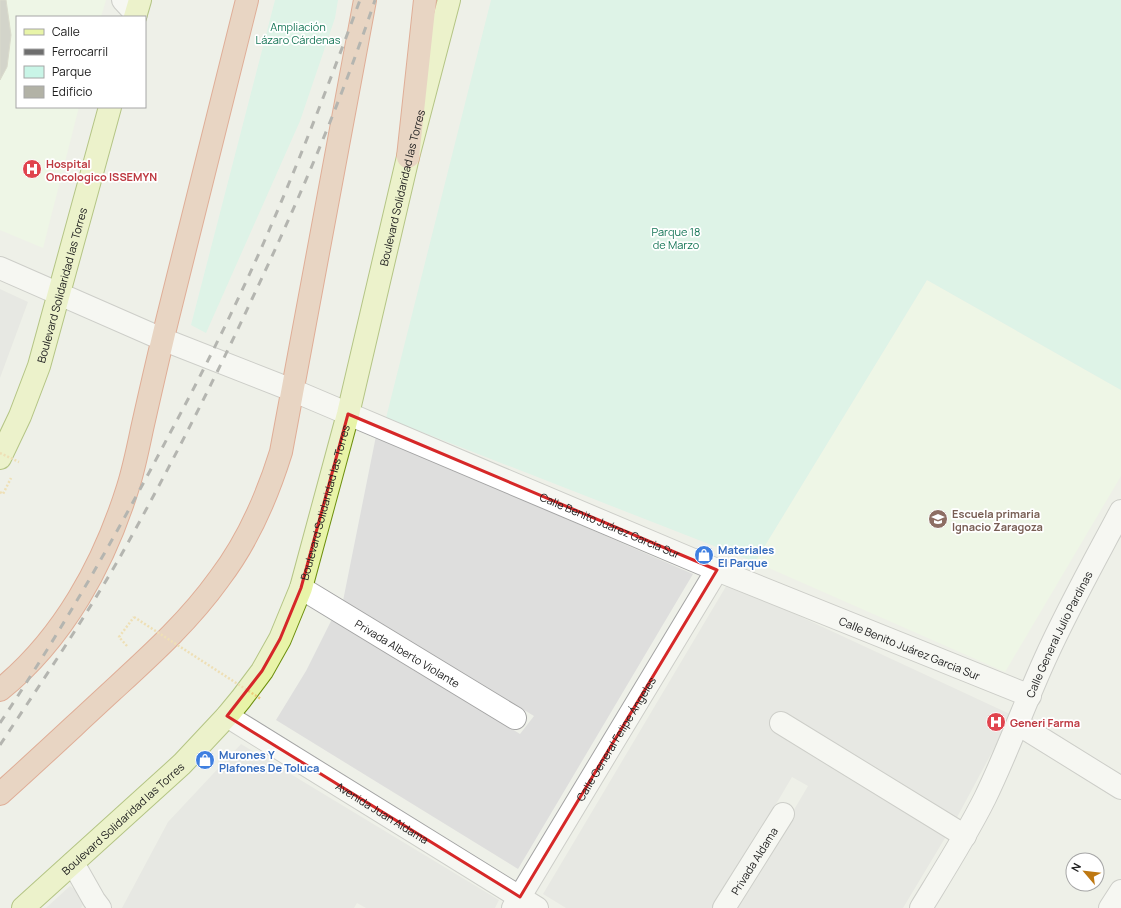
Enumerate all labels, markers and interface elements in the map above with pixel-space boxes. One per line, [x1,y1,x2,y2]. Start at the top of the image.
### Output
legend [16,16,146,108]
park label: Ampliación Lázaro Cárdenas [256,19,341,47]
text: Calle [52,23,80,40]
text: Ferrocarril [52,43,108,60]
text: Parque [52,63,91,80]
text: Edificio [52,83,92,100]
street label: Boulevard Solidaridad las Torres [375,108,428,267]
place label: Hospital Oncologico ISSEMYN [46,156,157,184]
hospital icon: Hospital Oncologico ISSEMYN [21,158,43,180]
street label: Boulevard Solidaridad las Torres [33,205,90,364]
park label: Parque 18 de Marzo [652,224,700,252]
street label: Boulevard Solidaridad las Torres [296,423,352,582]
street label: Calle Benito Juárez Garcia Sur [538,488,683,561]
place label: Escuela primaria Ignacio Zaragoza [952,506,1043,534]
school or university icon: Escuela primaria Ignacio Zaragoza [927,508,949,530]
place label: Materiales El Parque [718,542,774,570]
shop icon: Materiales El Parque [693,544,715,566]
street label: Calle General Julio Pardinas [1022,568,1095,700]
street label: Calle Benito Juárez Garcia Sur [837,613,983,683]
street label: Privada Alberto Violante [353,615,464,691]
street label: Calle General Felipe Ángeles [572,673,659,803]
hospital icon: Generi Farma [985,711,1007,733]
place label: Generi Farma [1010,715,1080,730]
place label: Murones Y Plafones De Toluca [219,747,319,775]
shop icon: Murones Y Plafones De Toluca [194,749,216,771]
street label: Boulevard Solidaridad las Torres [58,758,187,878]
street label: Avenida Juan Aldama [333,778,432,847]
street label: Privada Aldama [727,824,781,897]
north arrow [1065,852,1105,892]
text: N [1067,860,1084,874]

